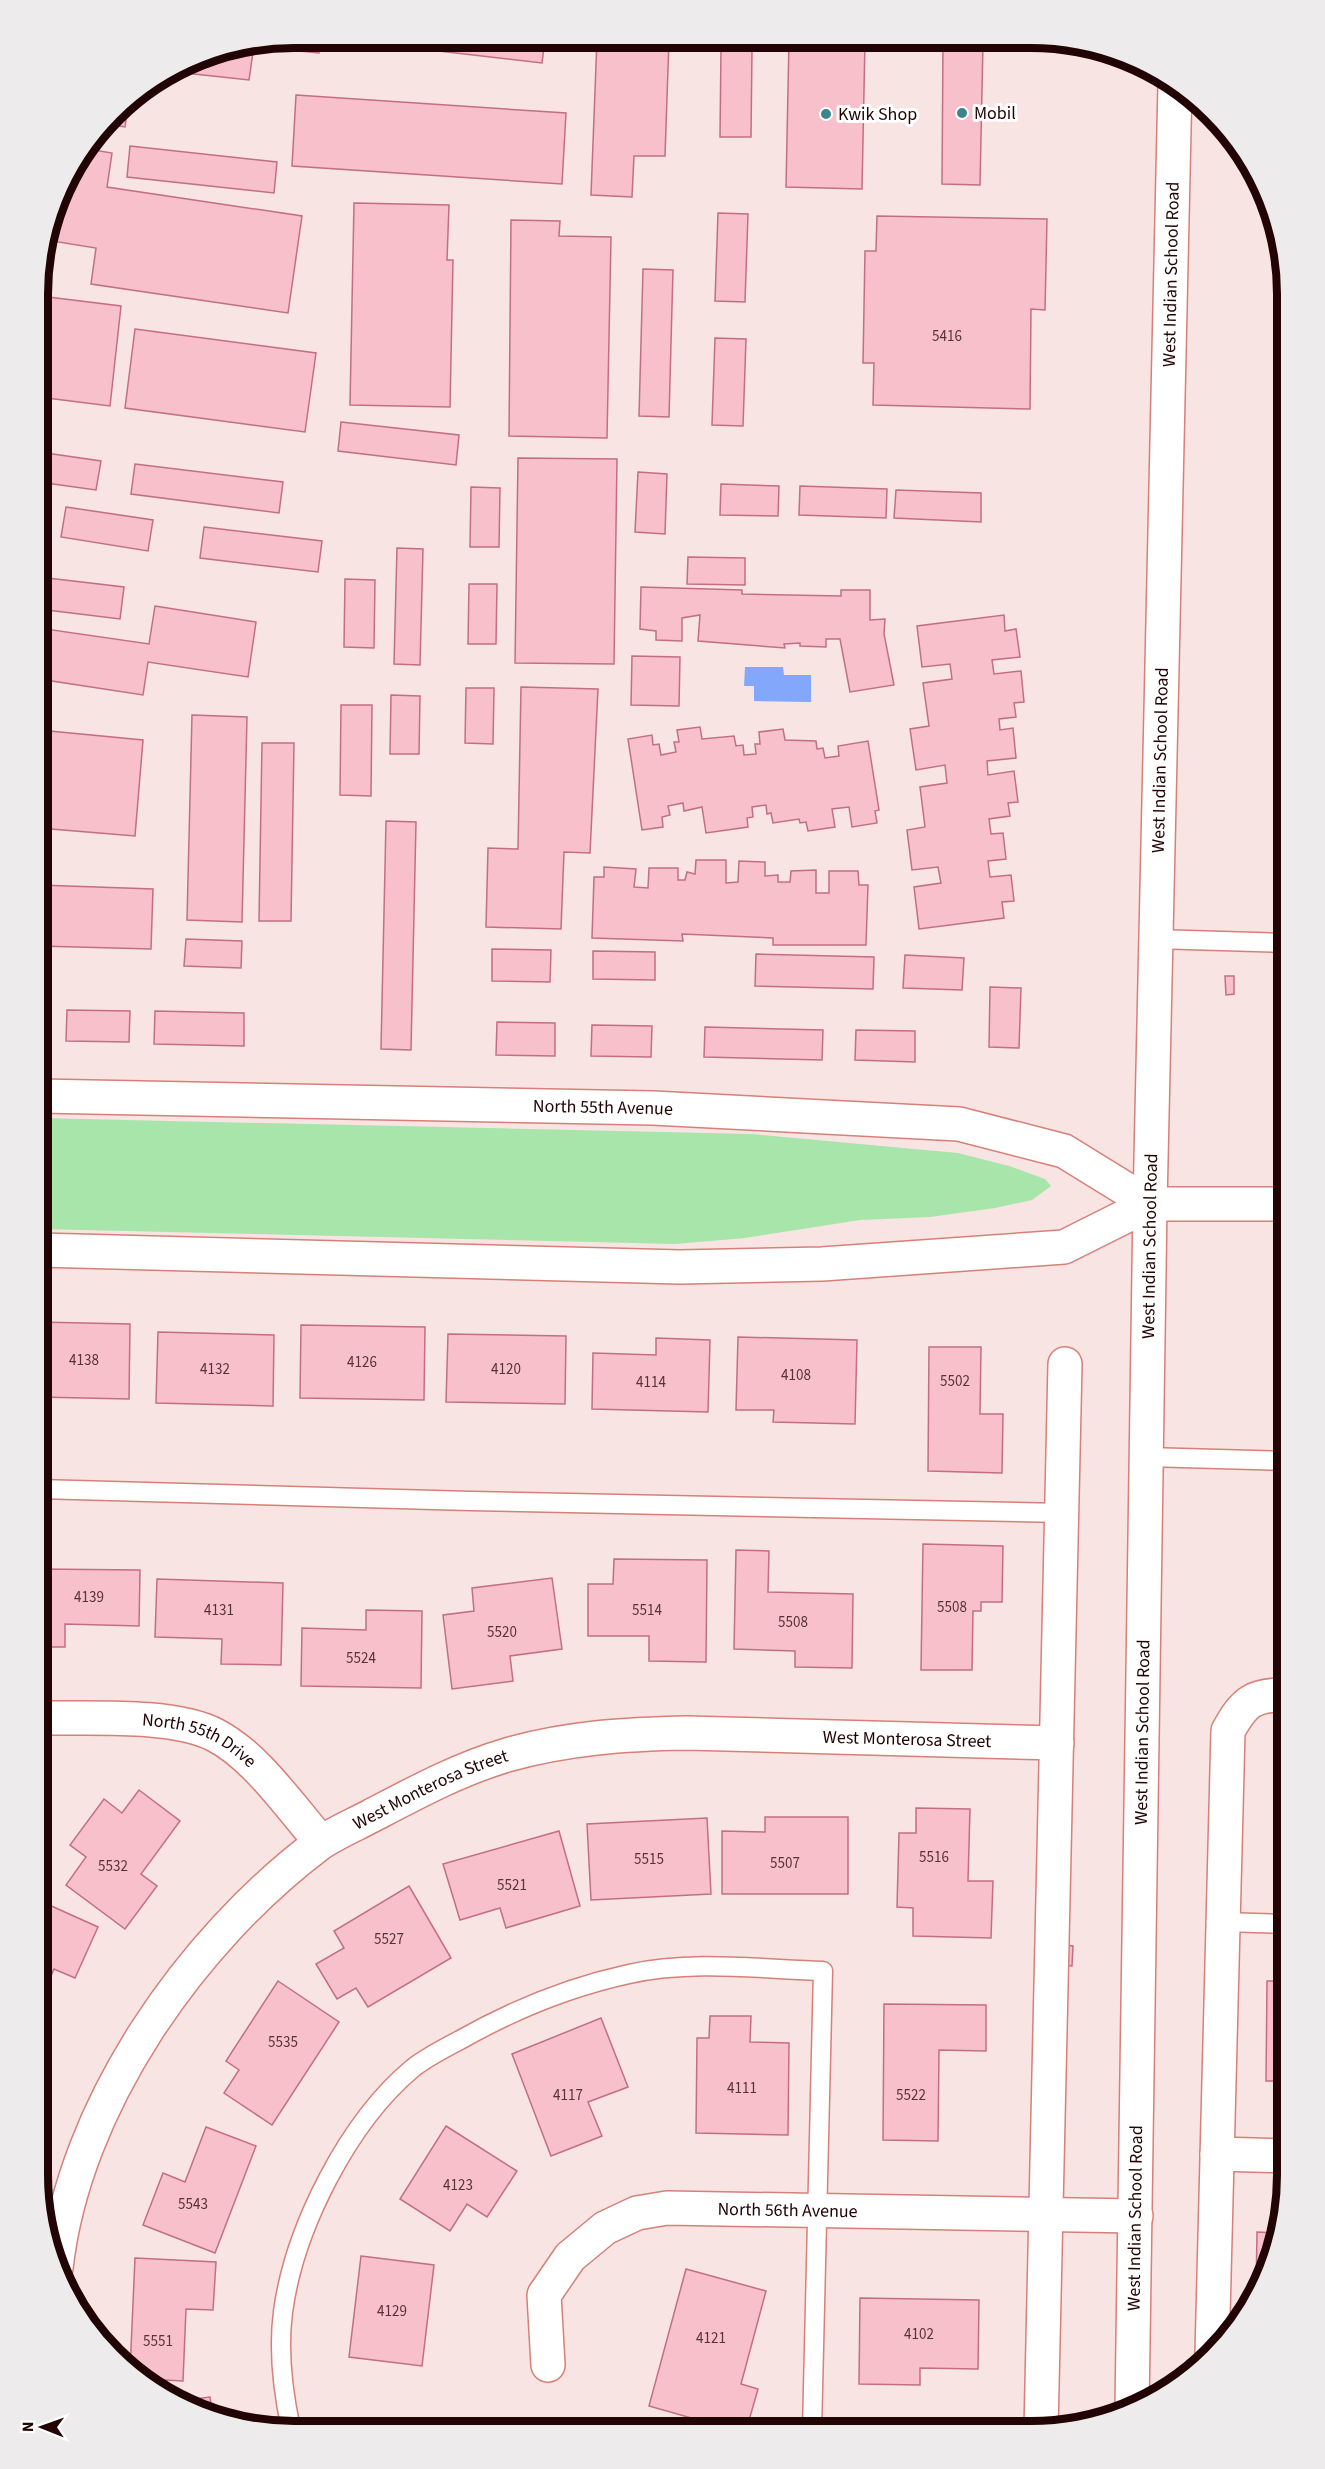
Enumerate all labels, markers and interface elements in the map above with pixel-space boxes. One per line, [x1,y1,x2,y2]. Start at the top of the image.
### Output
place label: Mobil [974,101,1016,126]
place label: Kwik Shop [838,102,917,127]
marker: Mobil [955,106,969,120]
marker: Kwik Shop [819,107,833,121]
street label: West Indian School Road [1156,181,1185,367]
house number: 5416 [932,326,962,347]
street label: West Indian School Road [1145,667,1174,853]
street label: North 55th Avenue [533,1093,674,1122]
street label: West Indian School Road [1135,1153,1164,1339]
house number: 4138 [69,1350,99,1371]
house number: 4126 [347,1352,377,1373]
house number: 4132 [200,1359,230,1380]
house number: 4120 [491,1359,521,1380]
house number: 4108 [781,1365,811,1386]
house number: 5502 [940,1371,970,1392]
house number: 4114 [636,1372,666,1393]
house number: 4139 [74,1587,104,1608]
house number: 5508 [937,1597,967,1618]
house number: 4131 [204,1600,234,1621]
house number: 5514 [632,1600,662,1621]
house number: 5508 [778,1612,808,1633]
house number: 5520 [487,1622,517,1643]
street label: West Indian School Road [1128,1639,1156,1825]
house number: 5524 [346,1648,376,1669]
street label: North 55th Drive [141,1707,262,1773]
street label: West Monterosa Street [822,1724,992,1754]
street label: West Monterosa Street [349,1743,511,1836]
house number: 5516 [919,1847,949,1868]
house number: 5515 [634,1849,664,1870]
house number: 5507 [770,1853,800,1874]
house number: 5532 [98,1856,128,1877]
house number: 5521 [497,1875,527,1896]
house number: 5527 [374,1929,404,1950]
house number: 5535 [268,2032,298,2053]
house number: 4111 [727,2078,757,2099]
house number: 4117 [553,2085,583,2106]
house number: 5522 [896,2085,926,2106]
street label: West Indian School Road [1121,2125,1149,2311]
house number: 4123 [443,2175,473,2196]
house number: 5543 [178,2194,208,2215]
street label: North 56th Avenue [717,2196,858,2224]
house number: 4129 [377,2301,407,2322]
house number: 4102 [904,2324,934,2345]
house number: 4121 [696,2328,726,2349]
house number: 5551 [143,2331,173,2352]
north arrow [12,2397,72,2457]
text: N [17,2421,39,2432]

